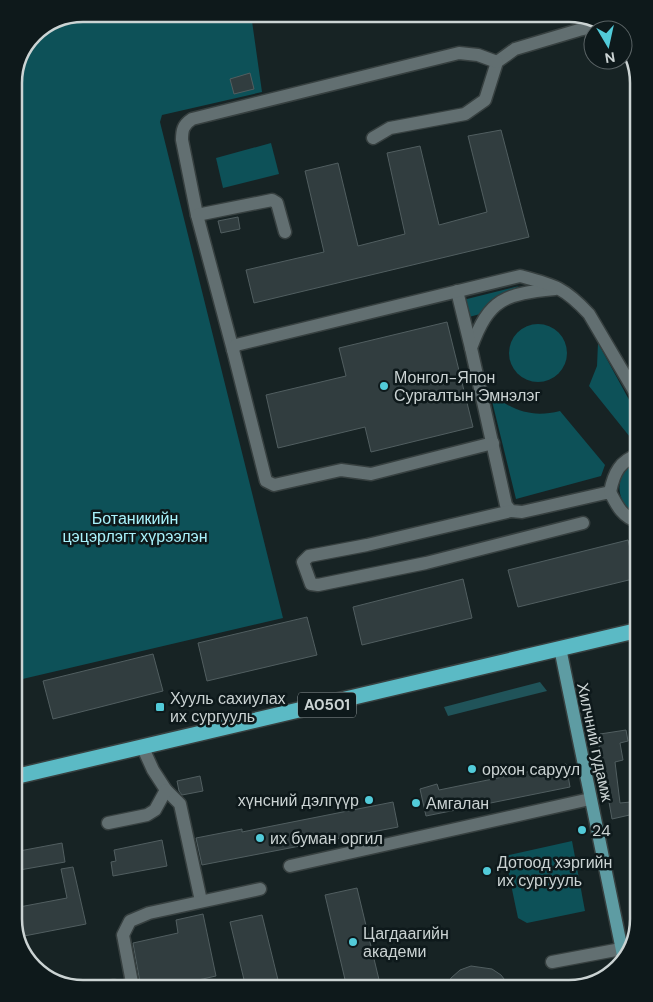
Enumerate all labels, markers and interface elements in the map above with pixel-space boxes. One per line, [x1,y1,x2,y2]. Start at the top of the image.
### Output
north arrow [583,20,633,70]
text: N [604,48,616,68]
place label: Монгол-Япон Сургалтын Эмнэлэг [394,367,540,406]
marker: Монгол-Япон Сургалтын Эмнэлэг [378,380,390,392]
park label: Ботаникийн цэцэрлэгт хүрээлэн [62,508,208,547]
street label: Хилчний гудамж [572,681,618,804]
place label: Хууль сахиулах их сургууль [170,688,286,727]
road number: A0501 [298,692,356,718]
marker: Хууль сахиулах их сургууль [154,701,166,713]
place label: орхон саруул [482,759,580,780]
marker: орхон саруул [466,763,478,775]
place label: хүнсний дэлгүүр [238,790,359,811]
place label: Амгалан [426,793,489,814]
marker: хүнсний дэлгүүр [363,794,375,806]
marker: Амгалан [410,797,422,809]
place label: 24 [592,820,611,841]
marker: 24 [576,824,588,836]
place label: их буман оргил [270,828,383,849]
marker: их буман оргил [254,832,266,844]
place label: Дотоод хэргийн их сургууль [497,852,612,891]
marker: Дотоод хэргийн их сургууль [481,865,493,877]
place label: Цагдаагийн академи [363,923,449,962]
marker: Цагдаагийн академи [347,936,359,948]

